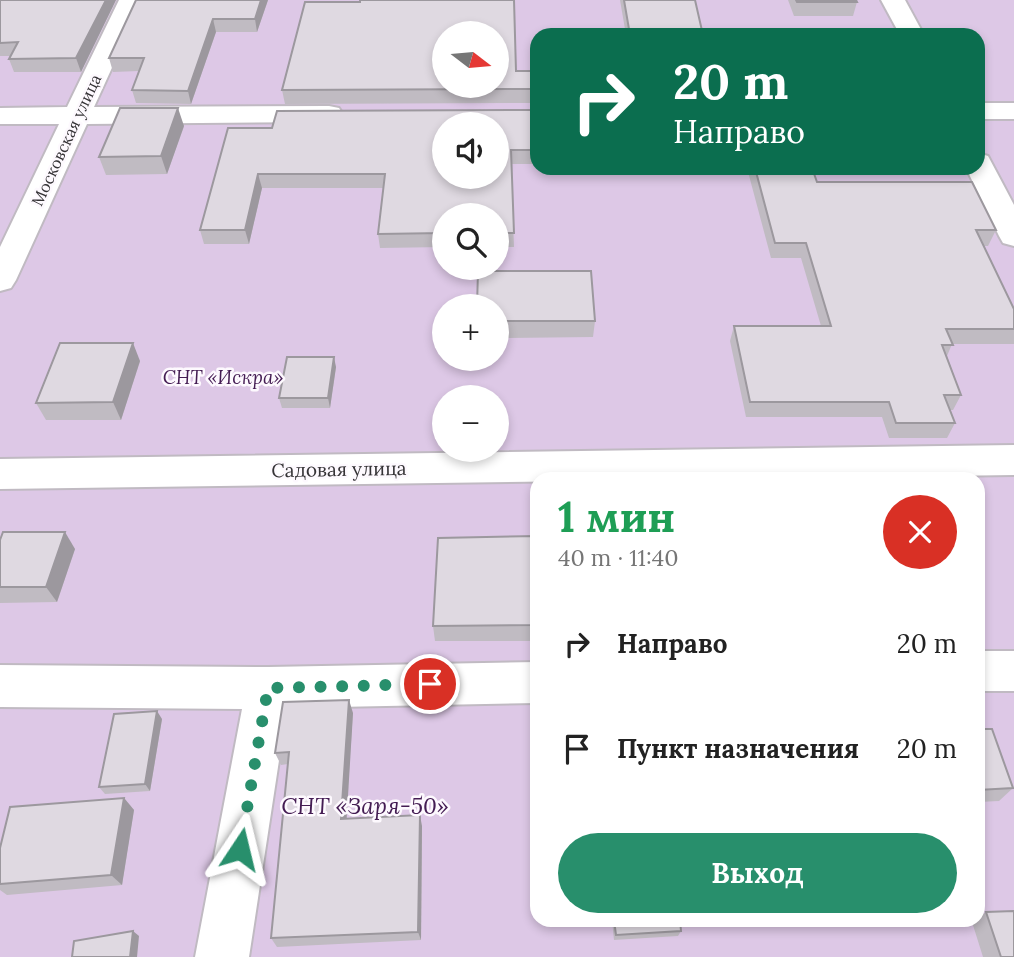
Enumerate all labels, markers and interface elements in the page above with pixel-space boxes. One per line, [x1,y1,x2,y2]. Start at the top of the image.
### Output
north arrow [432,21,509,98]
map controls [432,21,509,462]
text: 20 m [673,50,788,112]
icon: right [558,56,649,147]
street label: Московская улица [27,71,105,209]
text: Направо [673,111,805,152]
button: sound [432,112,509,189]
button: search [432,203,509,280]
button: + [432,294,509,371]
park label: СНТ «Искра» [163,365,283,389]
button: − [432,385,509,462]
street label: Садовая улица [271,456,407,482]
text: 1 мин [558,490,675,544]
button: close [883,495,957,569]
text: 40 m · 11:40 [558,543,678,572]
icon: right [558,625,596,663]
text: Направо [617,627,728,660]
text: 20 m [897,627,957,660]
pin [400,654,460,714]
icon: arrive [411,665,449,703]
icon: arrive [558,730,596,768]
text: Пункт назначения [617,732,859,765]
text: 20 m [897,732,957,765]
park label: СНТ «Заря-50» [281,791,449,820]
position arrow [203,812,277,886]
button: Выход [558,833,957,913]

